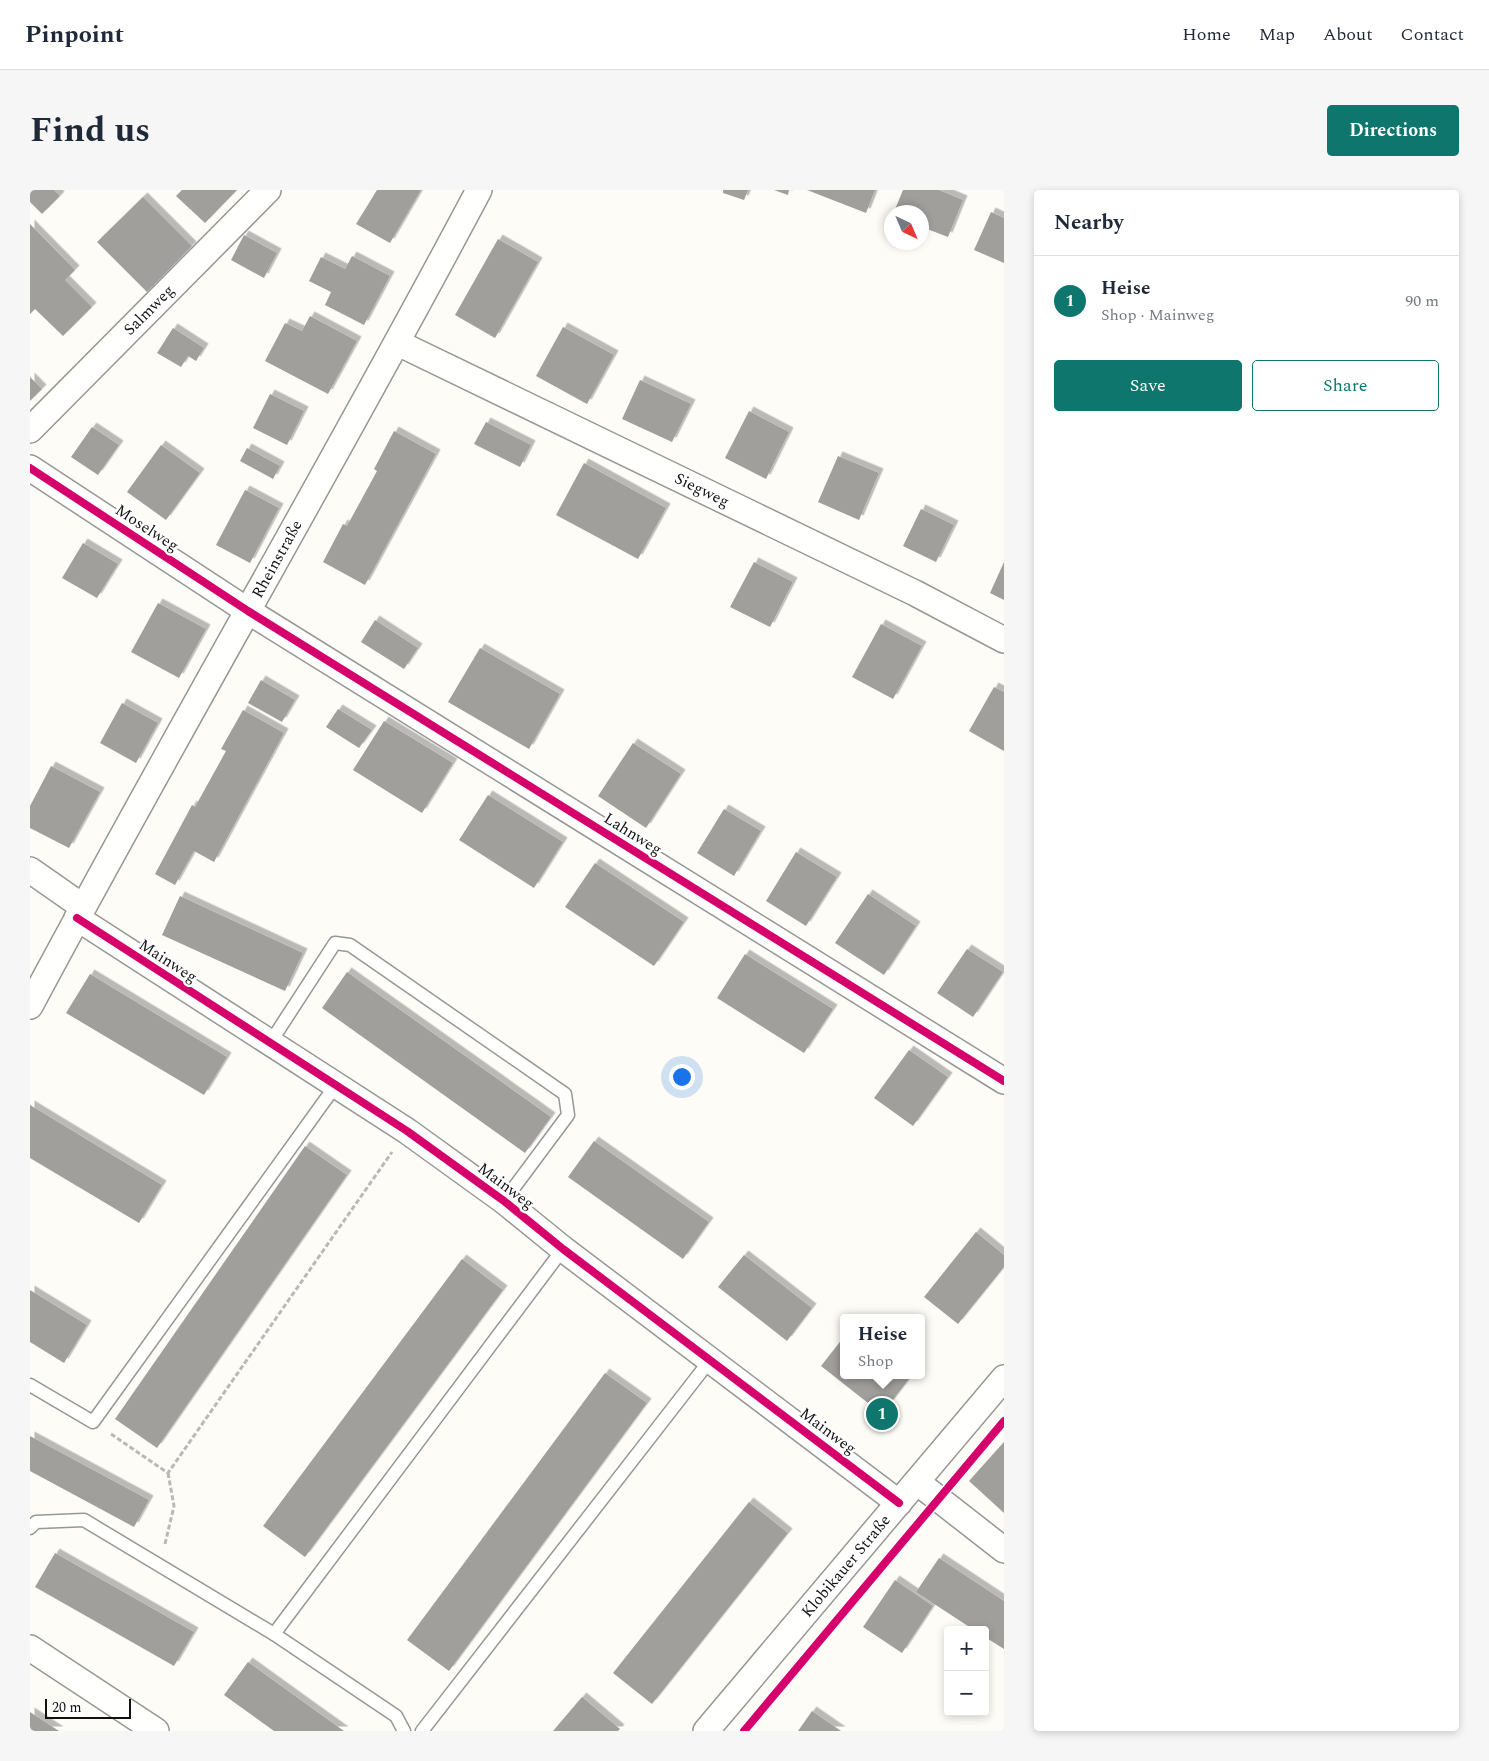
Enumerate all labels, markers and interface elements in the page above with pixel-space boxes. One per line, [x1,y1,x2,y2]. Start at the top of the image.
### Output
text: Pinpoint [25,17,124,53]
text: Home [1182,21,1231,48]
text: Map [1259,21,1295,48]
text: About [1323,21,1373,48]
text: Contact [1401,21,1464,48]
text: Find us [30,104,150,157]
button: Directions [1327,105,1459,156]
north arrow [884,205,929,250]
text: Nearby [1054,207,1124,239]
text: Heise [1101,274,1150,303]
street label: Salmweg [118,279,180,341]
text: 1 [1066,289,1074,313]
text: 90 m [1405,289,1439,313]
text: Shop · Mainweg [1101,303,1214,327]
button: Save [1054,360,1242,411]
button: Share [1252,360,1439,411]
street label: Siegweg [670,466,734,514]
street label: Moselweg [110,498,184,558]
street label: Rheinstraße [246,515,308,603]
street label: Lahnweg [599,807,667,861]
street label: Mainweg [134,933,202,989]
your location [669,1064,695,1090]
street label: Mainweg [472,1157,540,1215]
popup [840,1314,925,1379]
text: Heise [858,1320,907,1349]
text: Shop [858,1349,893,1373]
pin: 1 [866,1395,898,1433]
street label: Mainweg [794,1402,862,1460]
street label: Klobikauer Straße [796,1509,896,1623]
map controls [944,1626,989,1716]
button: + [944,1626,989,1671]
button: − [944,1671,989,1716]
scale bar [45,1696,131,1719]
text: 20 m [52,1697,82,1718]

